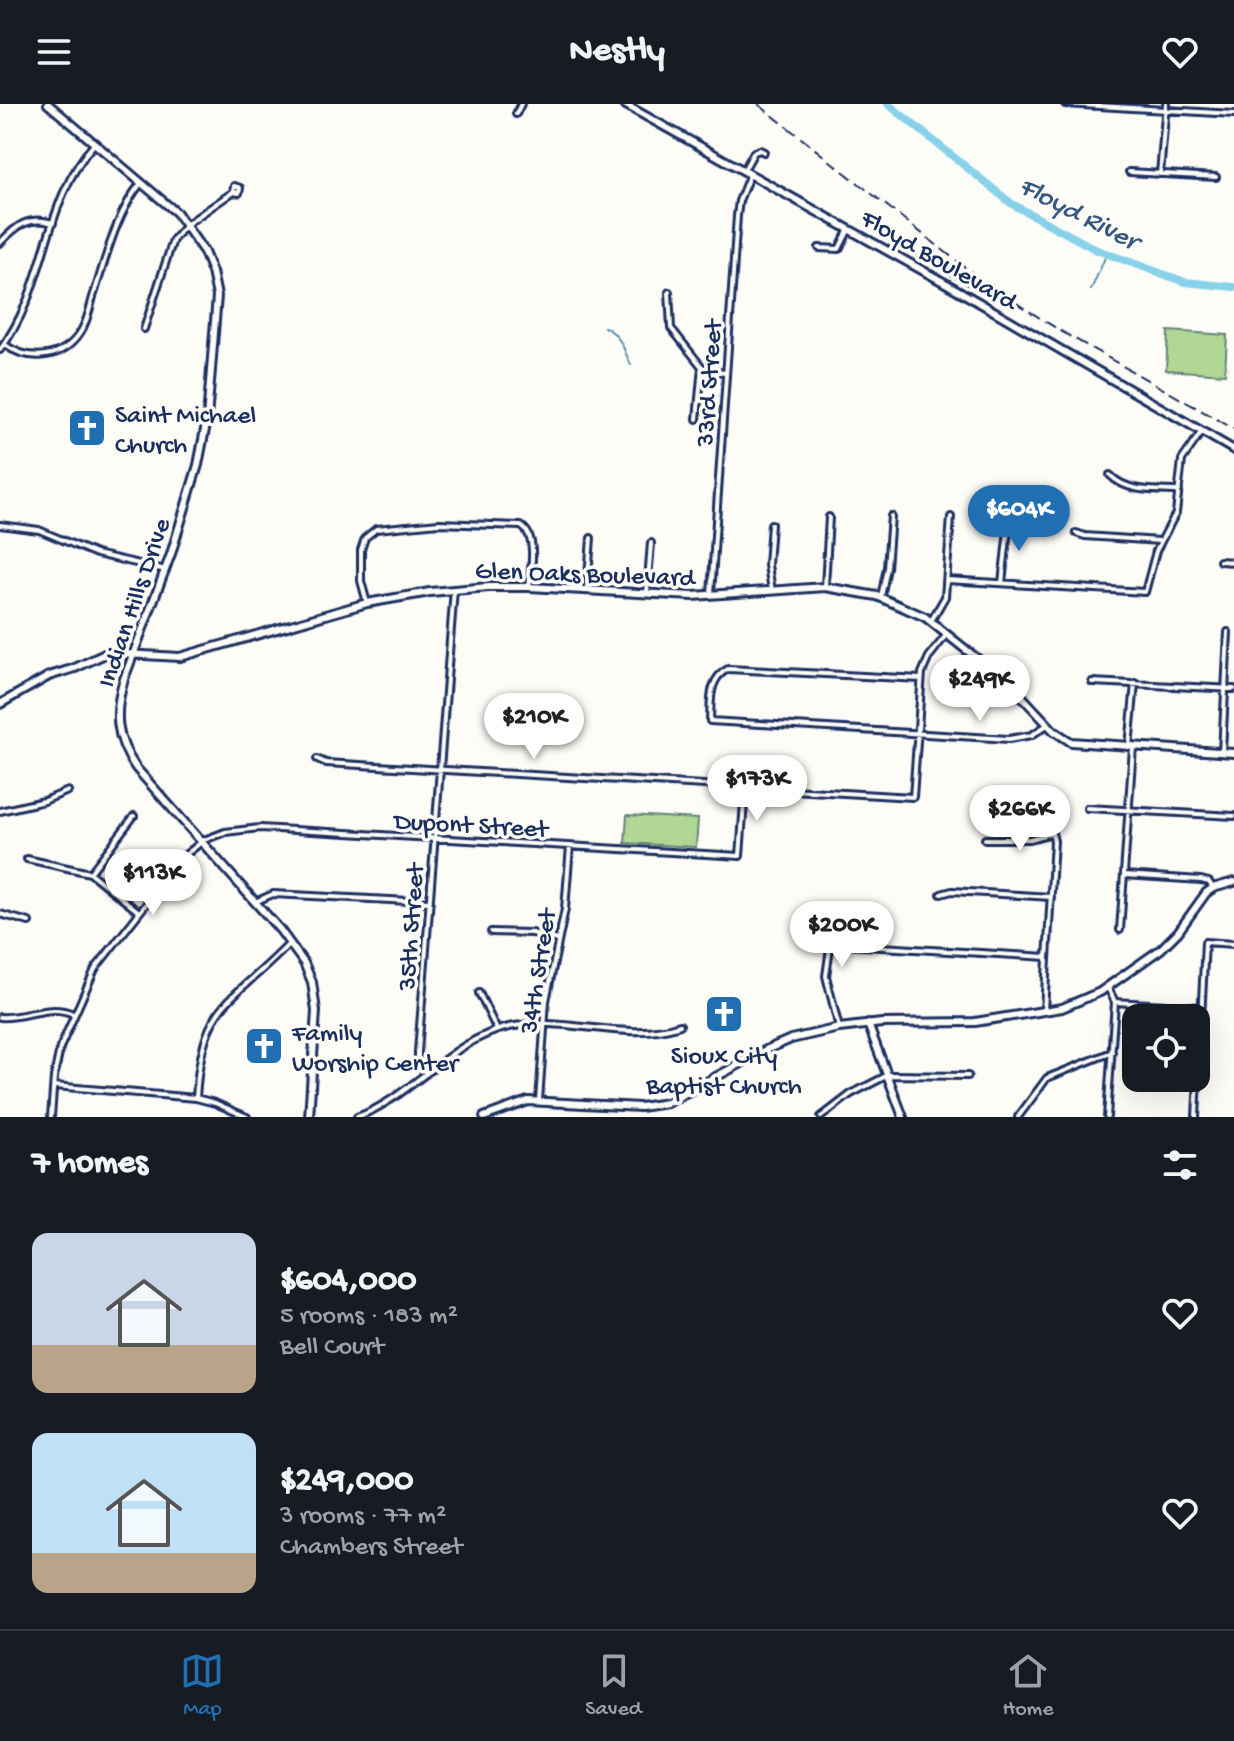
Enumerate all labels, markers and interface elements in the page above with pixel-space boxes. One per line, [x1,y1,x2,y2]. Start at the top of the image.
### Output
icon: menu [32,30,76,74]
icon: heart [1158,30,1202,74]
text: Nestly [569,31,665,74]
water label: Floyd River [1013,171,1148,261]
street label: Floyd Boulevard [853,204,1023,320]
street label: 33rd Street [692,317,732,449]
place label: Saint Michael Church [115,402,256,463]
church icon: Saint Michael Church [66,407,108,449]
pin: $604K [963,485,1075,553]
text: $604K [986,495,1052,526]
street label: Indian Hills Drive [93,514,180,692]
street label: Glen Oaks Boulevard [474,557,697,596]
pin: $249K [924,655,1036,723]
text: $249K [948,665,1012,696]
pin: $210K [478,693,590,761]
text: $210K [502,703,566,734]
pin: $173K [701,755,813,823]
text: $173K [725,765,789,796]
pin: $266K [964,785,1076,853]
text: $266K [987,795,1053,826]
street label: Dupont Street [391,808,551,847]
pin: $113K [97,849,209,917]
text: $113K [123,859,183,890]
street label: 35th Street [394,860,434,993]
pin: $200K [786,901,898,969]
street label: 34th Street [515,905,566,1037]
text: $200K [808,911,876,942]
church icon: Sioux City Baptist Church [703,993,745,1035]
map controls [1122,1004,1210,1092]
button: locate [1122,1004,1210,1092]
place label: Family Worship Center [291,1020,461,1081]
church icon: Family Worship Center [243,1025,285,1067]
place label: Sioux City Baptist Church [645,1043,802,1104]
icon: filters [1158,1143,1202,1187]
text: 7 homes [32,1145,148,1185]
text: $604,000 [280,1262,417,1302]
icon: home [96,1265,192,1361]
icon: heart [1158,1291,1202,1335]
text: 5 rooms · 183 m² [280,1302,458,1333]
text: Bell Court [280,1333,384,1364]
text: $249,000 [280,1462,414,1502]
icon: home [96,1465,192,1561]
icon: heart [1158,1491,1202,1535]
text: 3 rooms · 77 m² [280,1502,446,1533]
text: Chambers Street [280,1533,462,1564]
tab: Map [180,1649,224,1723]
tab: Saved [585,1649,642,1723]
tab: Home [1003,1649,1054,1723]

